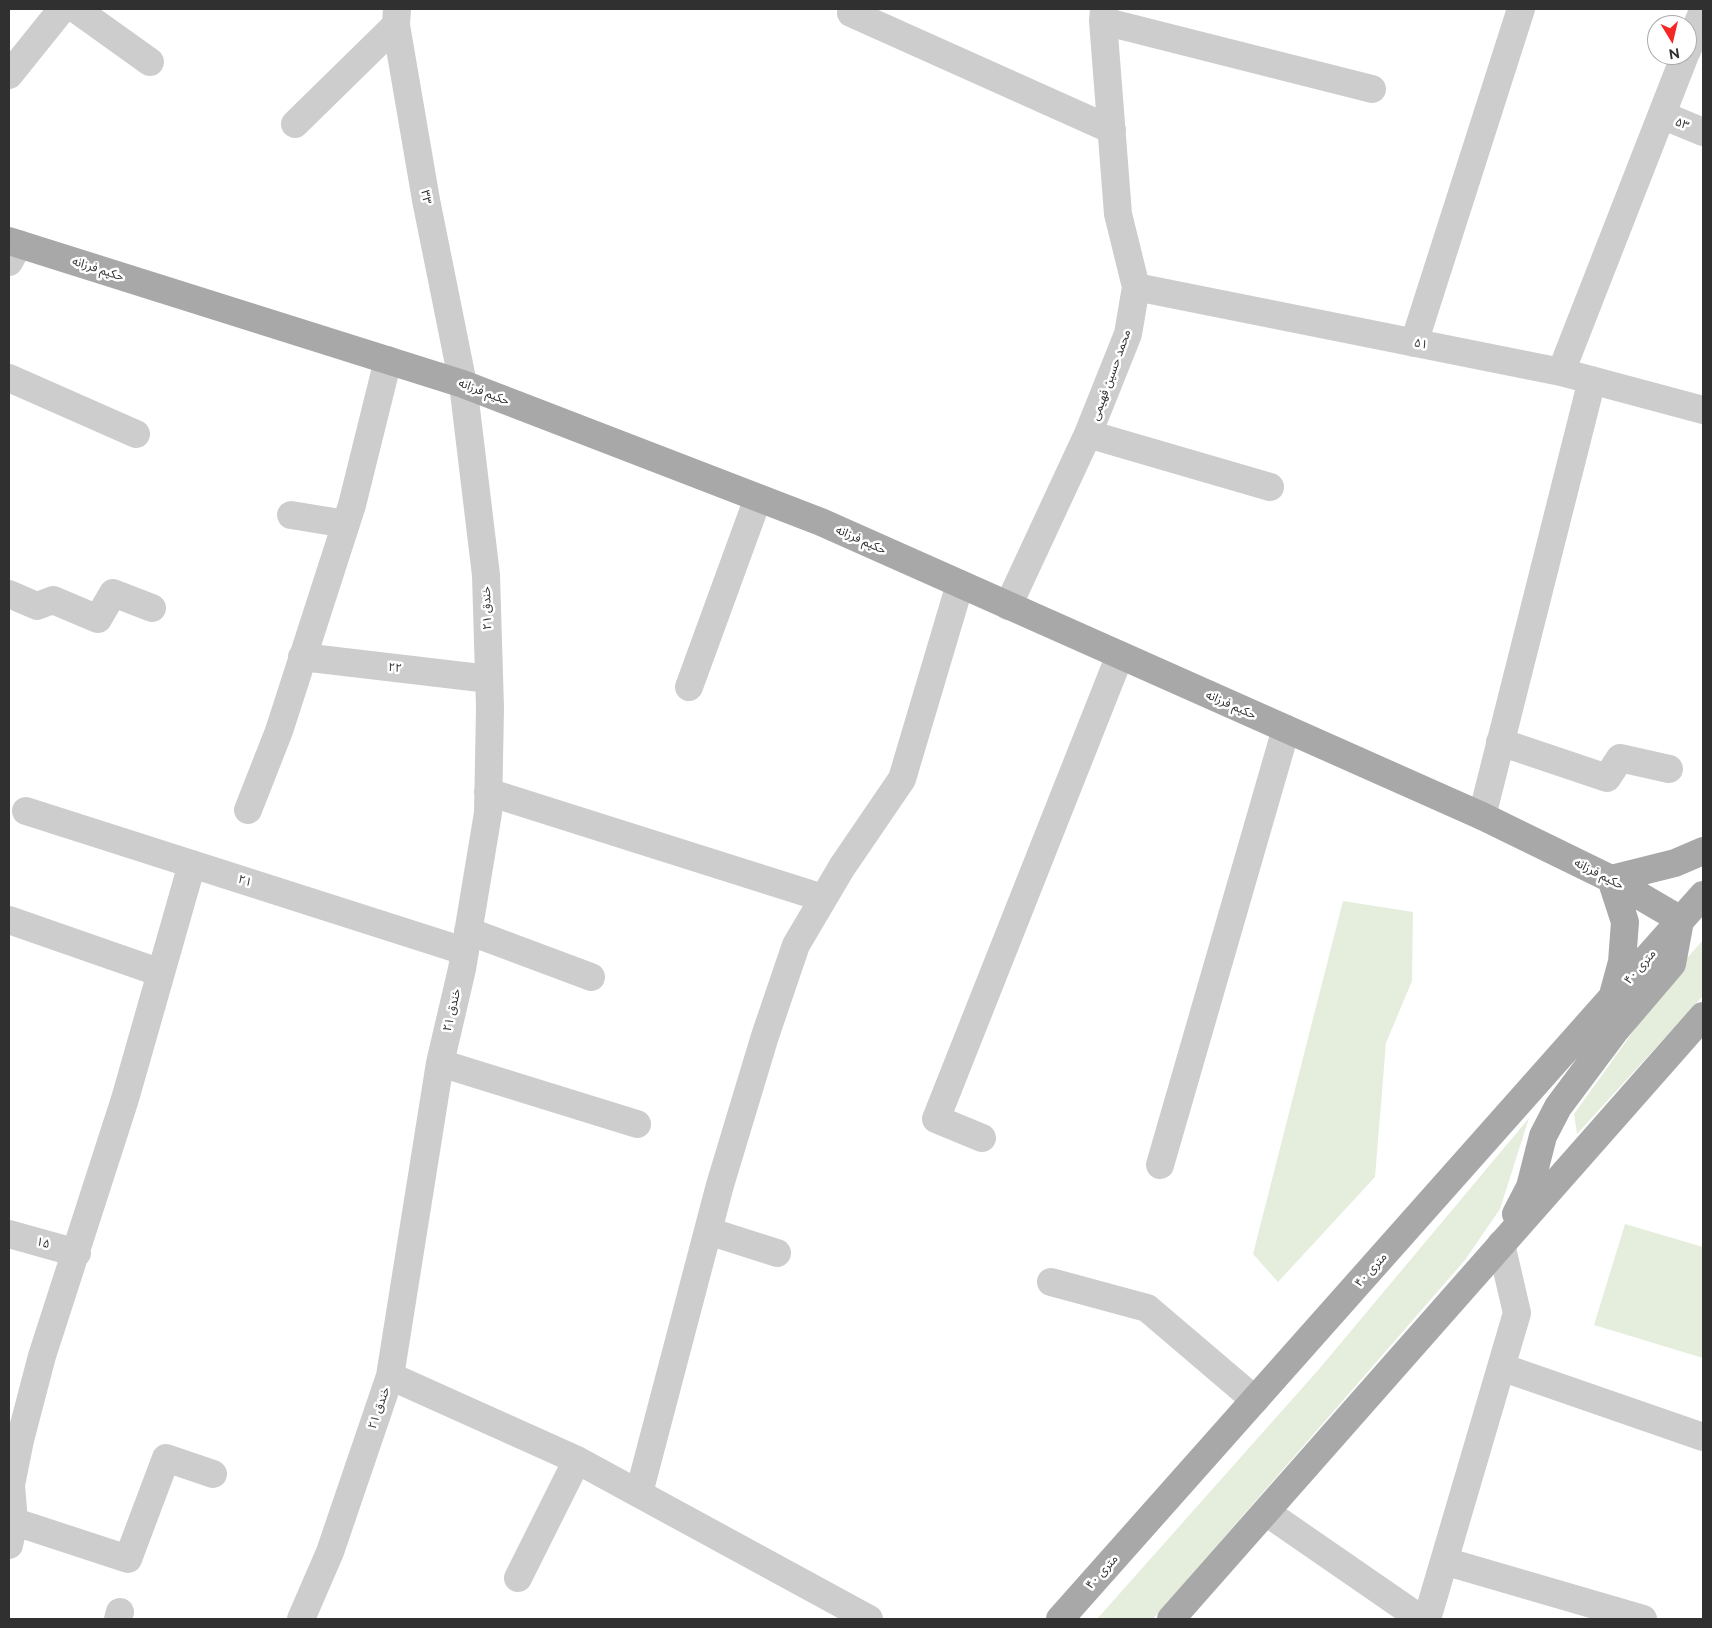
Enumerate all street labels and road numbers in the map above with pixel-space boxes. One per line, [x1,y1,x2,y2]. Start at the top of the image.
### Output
street label: ۵۳ [1673,115,1691,133]
street label: ۳۳ [418,189,434,205]
street label: حکیم فرزانه [70,254,126,284]
street label: محمد حسین فهیمی [1088,328,1134,422]
street label: ۵۱ [1413,336,1429,352]
street label: حکیم فرزانه [456,376,512,408]
street label: حکیم فرزانه [834,523,888,557]
street label: ۲۱ خندق [479,586,495,630]
street label: ۲۲ [387,660,403,676]
street label: حکیم فرزانه [1204,688,1258,722]
street label: حکیم فرزانه [1572,855,1626,893]
street label: ۲۱ [236,872,254,890]
street label: ۴۰ متری [1621,947,1659,987]
street label: ۲۱ خندق [440,987,464,1033]
street label: ۱۵ [35,1234,51,1252]
street label: ۴۰ متری [1352,1250,1390,1290]
street label: ۲۱ خندق [365,1385,393,1431]
street label: ۴۰ متری [1083,1552,1121,1592]

